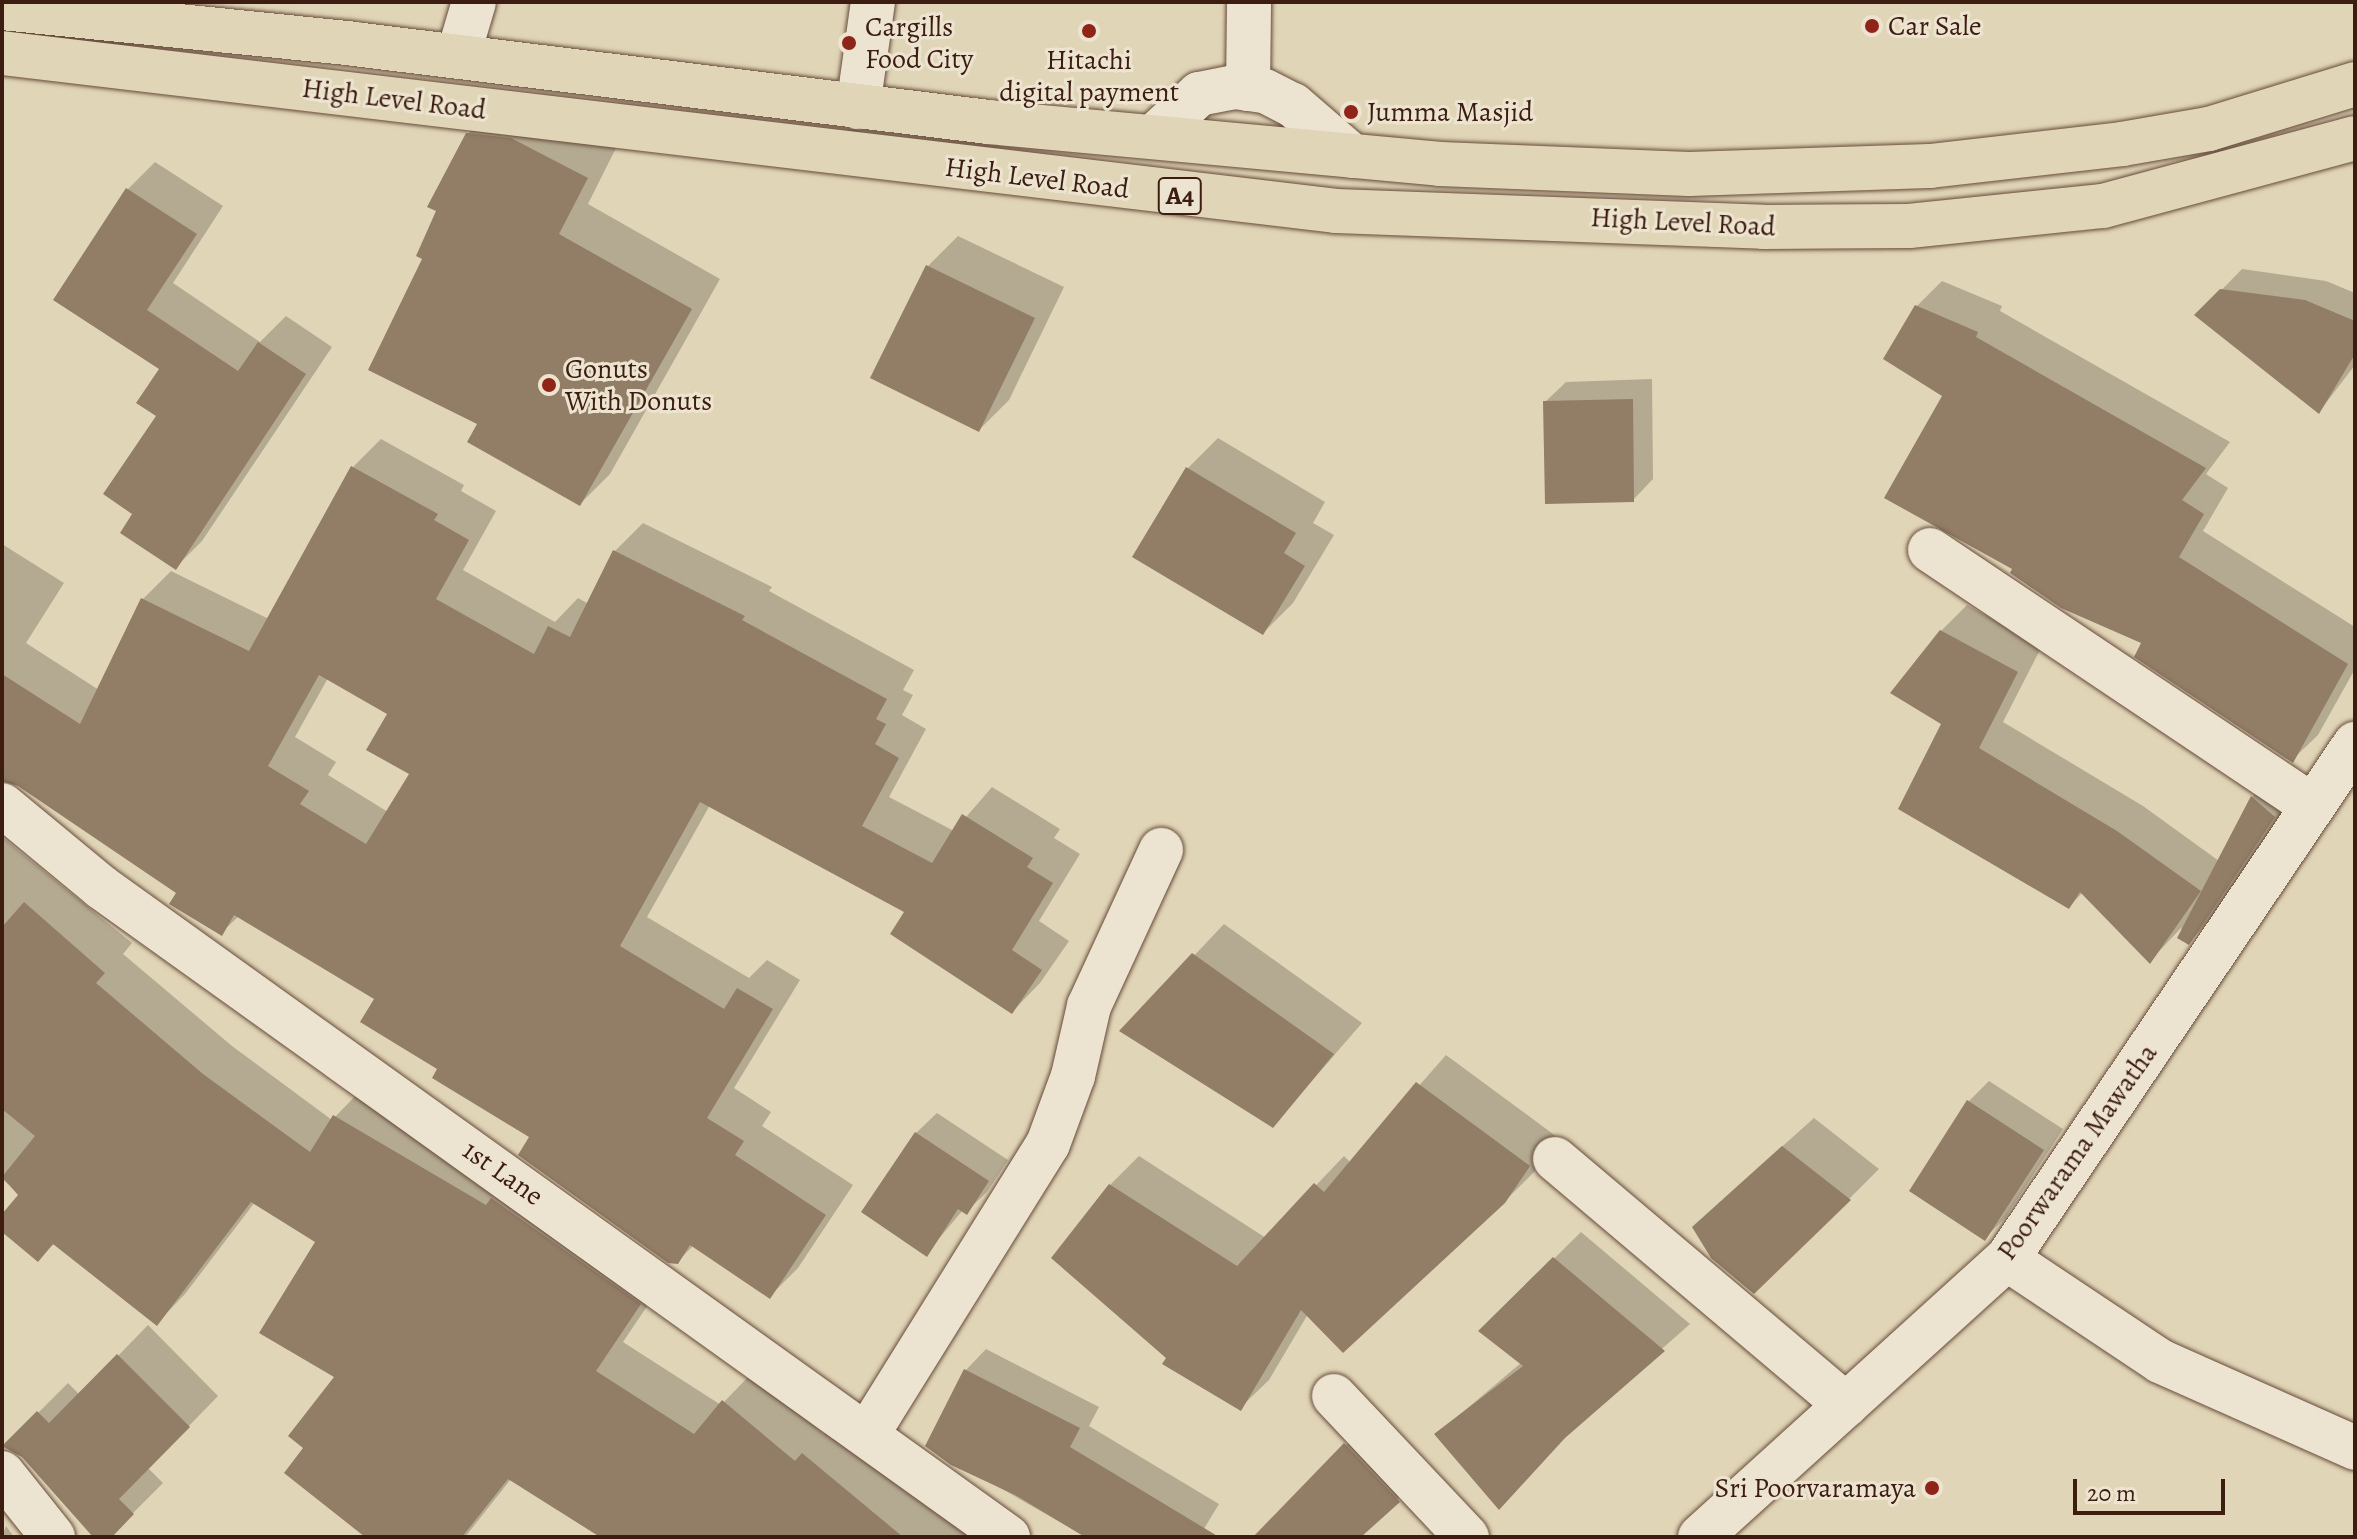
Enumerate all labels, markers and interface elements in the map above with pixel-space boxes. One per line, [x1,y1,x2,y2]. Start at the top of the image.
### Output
place label: Car Sale [1888,9,1982,43]
place label: Cargills Food City [865,10,973,76]
marker: Car Sale [1863,17,1881,35]
marker: Hitachi digital payment [1080,22,1098,40]
marker: Cargills Food City [840,34,858,52]
place label: Hitachi digital payment [999,43,1179,109]
street label: High Level Road [300,71,488,127]
place label: Jumma Masjid [1367,95,1533,129]
marker: Jumma Masjid [1342,103,1360,121]
street label: High Level Road [943,150,1131,206]
road number: A4 [1156,174,1204,218]
street label: High Level Road [1590,200,1776,244]
place label: Gonuts With Donuts [565,352,712,418]
marker: Gonuts With Donuts [540,376,558,394]
street label: Poorwarama Mawatha [1990,1037,2164,1267]
street label: 1st Lane [456,1133,550,1213]
scale bar [2077,1463,2229,1513]
place label: Sri Poorvaramaya [1715,1471,1916,1505]
text: 20 m [2087,1477,2136,1509]
marker: Sri Poorvaramaya [1923,1479,1941,1497]

